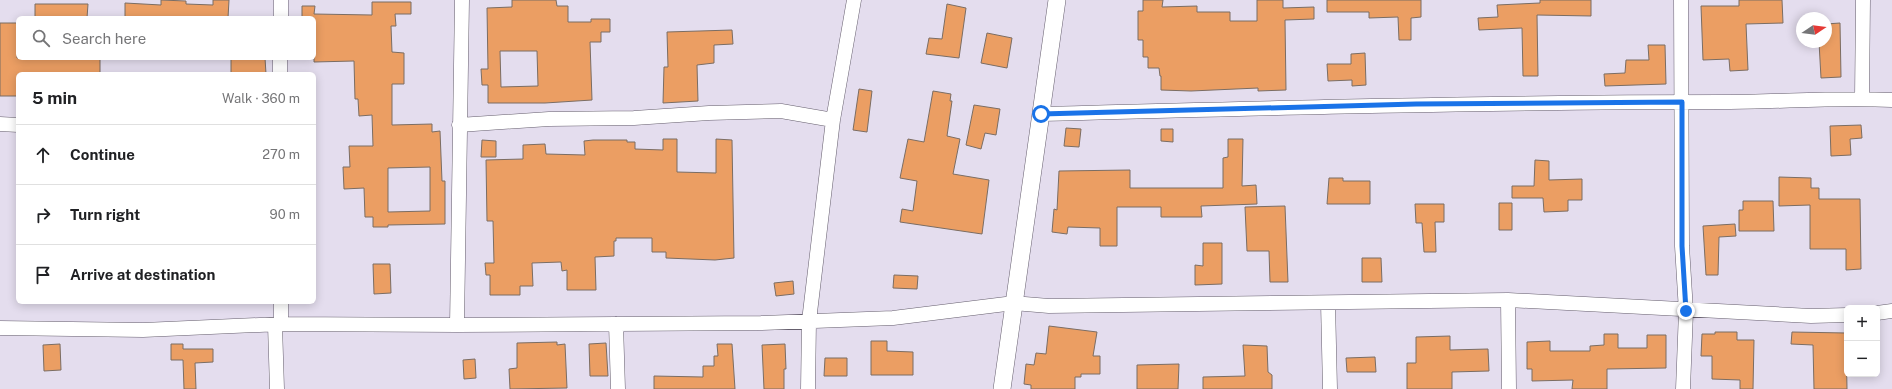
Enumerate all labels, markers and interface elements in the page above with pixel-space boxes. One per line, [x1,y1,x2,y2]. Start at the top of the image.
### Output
north arrow [1796,12,1832,48]
search box [16,16,316,60]
icon: search [30,27,52,49]
text: Search here [62,30,146,47]
text: 5 min [32,88,77,108]
text: Walk · 360 m [222,91,300,106]
route start [1032,105,1050,123]
icon: ahead [32,144,54,166]
text: Continue [70,146,135,163]
text: 270 m [262,147,300,162]
icon: right [32,204,54,226]
text: Turn right [70,206,140,223]
text: 90 m [270,207,300,222]
icon: arrive [32,264,54,286]
text: Arrive at destination [70,266,215,283]
route end [1677,302,1695,320]
map controls [1844,305,1880,377]
button: + [1844,305,1880,341]
button: − [1844,341,1880,377]

